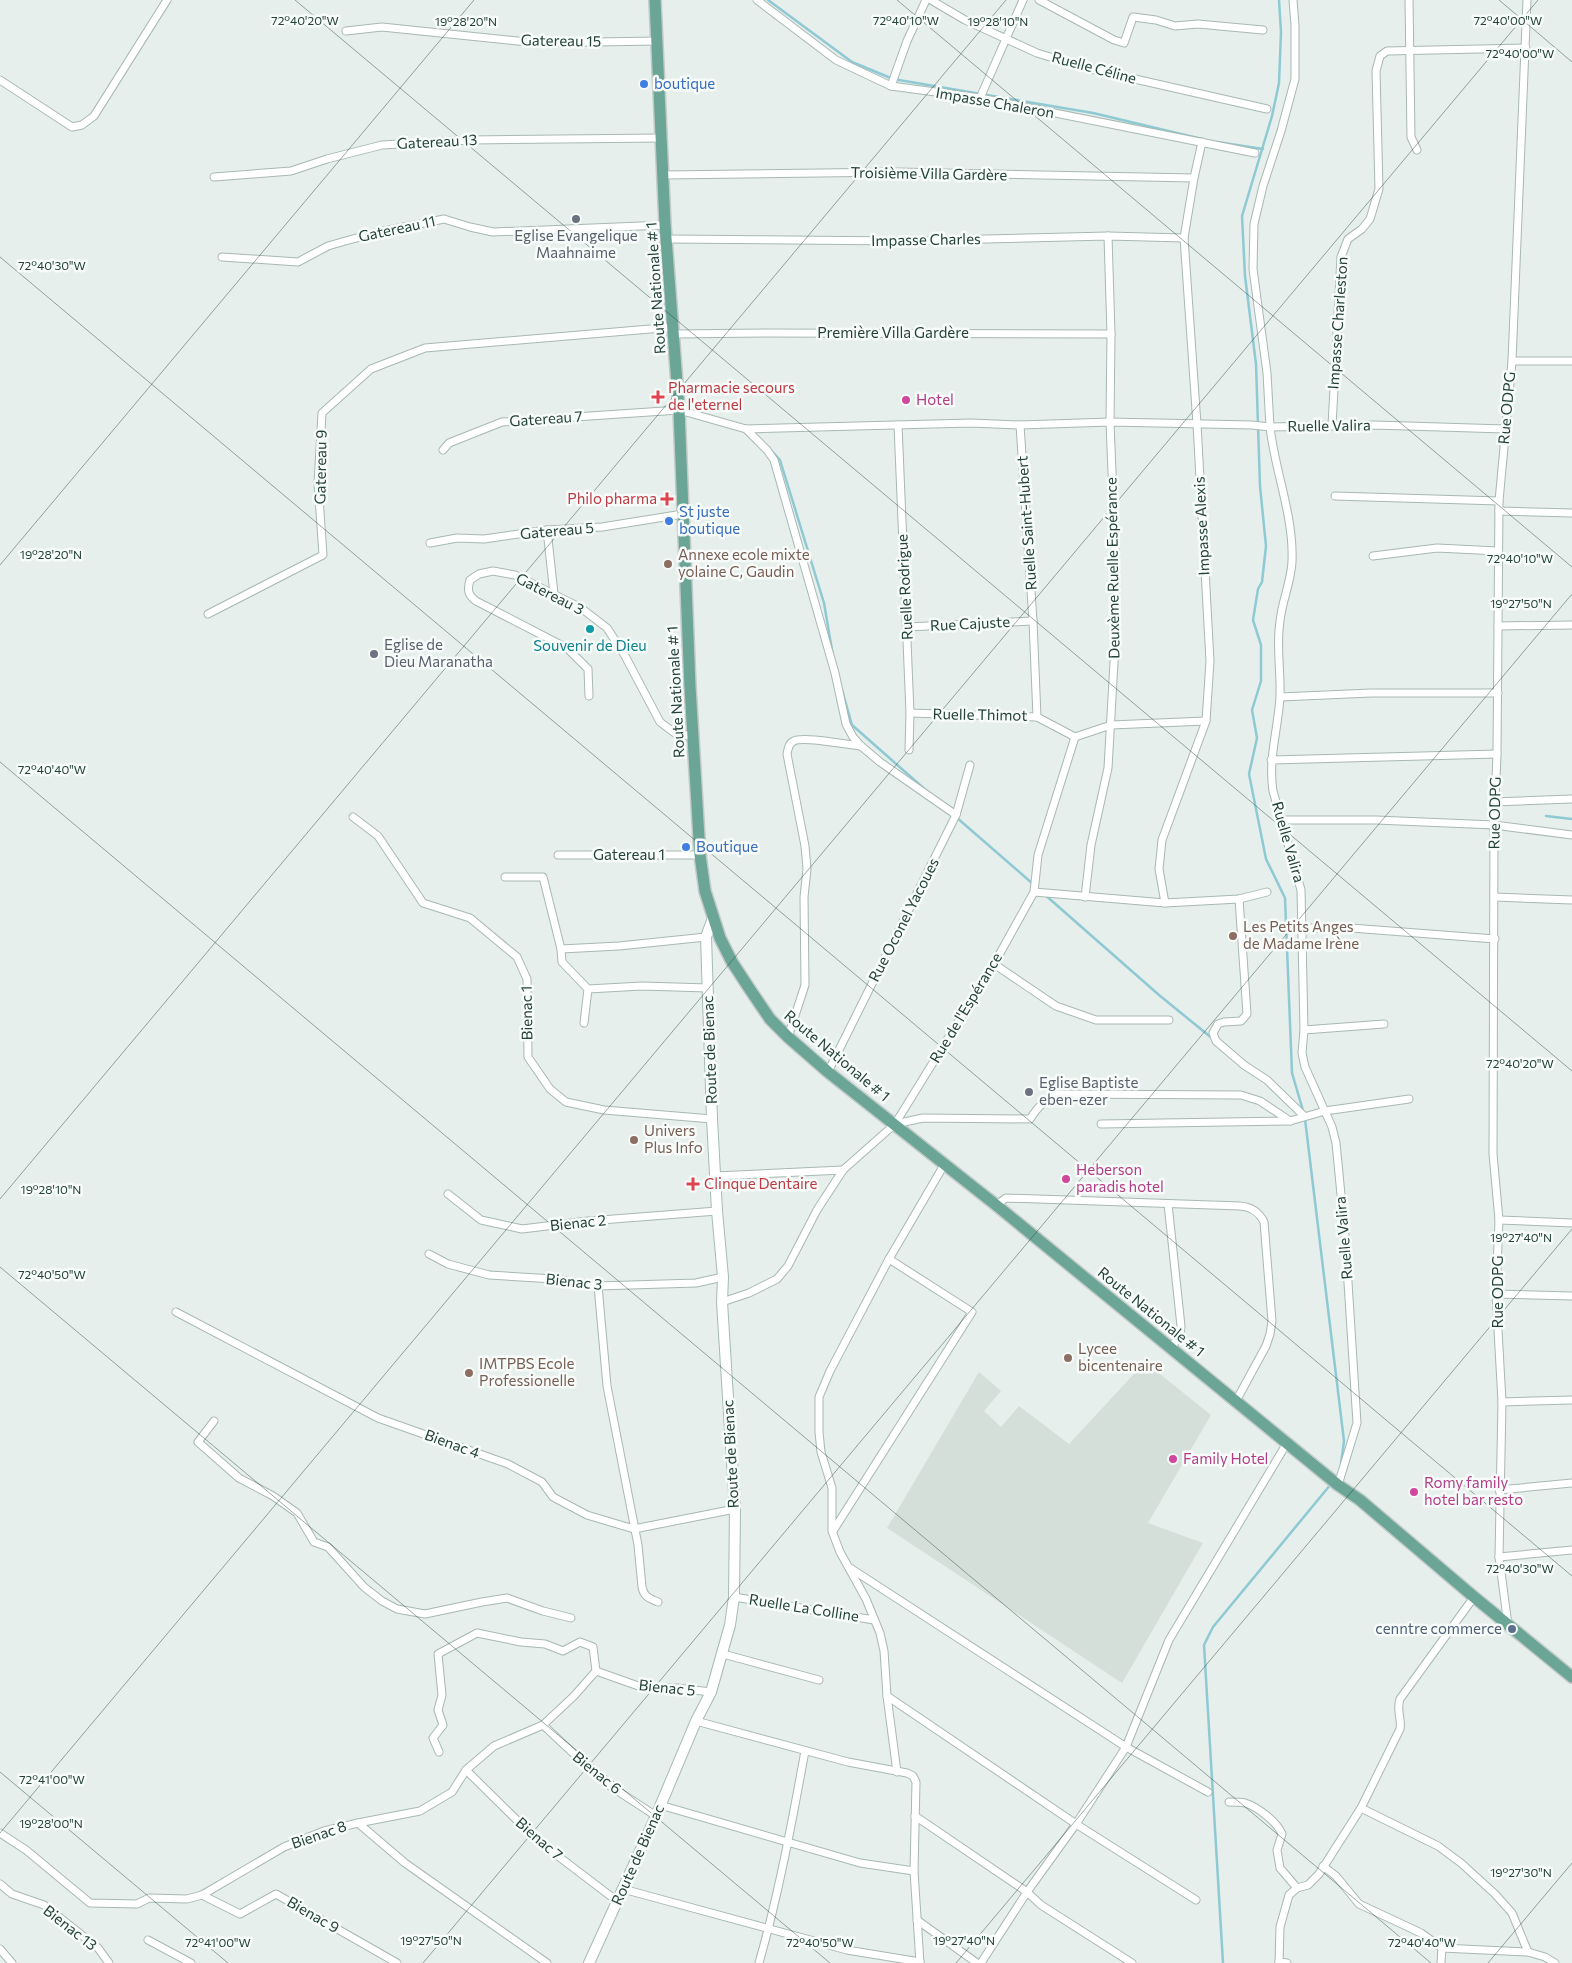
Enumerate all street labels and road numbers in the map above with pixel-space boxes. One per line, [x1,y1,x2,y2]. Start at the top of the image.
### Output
street label: Gatereau 15 [521,30,601,50]
street label: Ruelle Céline [1050,47,1139,87]
street label: Impasse Chaleron [934,83,1056,121]
street label: Gatereau 13 [396,130,478,152]
street label: Troisième Villa Gardère [851,163,1008,183]
street label: Gatereau 11 [357,211,437,245]
street label: Route Nationale # 1 [641,221,669,355]
street label: Impasse Charles [871,229,981,249]
street label: Impasse Charleston [1323,256,1351,390]
street label: Première Villa Gardère [817,323,969,341]
street label: Rue ODPG [1494,371,1518,445]
street label: Gatereau 7 [509,406,583,430]
street label: Ruelle Valira [1287,415,1371,435]
street label: Gatereau 9 [310,430,330,504]
street label: Ruelle Saint-Hubert [1012,455,1040,591]
street label: Impasse Alexis [1189,476,1213,576]
street label: Deuxème Ruelle Espérance [1101,477,1123,659]
street label: Gatereau 5 [519,518,595,542]
street label: Ruelle Rodrigue [892,534,916,641]
street label: Gatereau 3 [513,568,588,618]
street label: Rue Cajuste [929,612,1011,634]
street label: Route Nationale # 1 [663,625,687,759]
street label: Ruelle Thimot [932,704,1028,724]
street label: Rue ODPG [1484,776,1504,850]
street label: Ruelle Valira [1269,799,1309,884]
street label: Gatereau 1 [593,845,665,863]
street label: Rue Oconel Yacoues [864,854,942,984]
street label: Rue de l'Espérance [925,949,1005,1066]
street label: Bienac 1 [517,986,535,1040]
street label: Route de Bienac [698,996,720,1105]
street label: Route Nationale # 1 [781,1006,894,1105]
street label: Ruelle Valira [1330,1196,1356,1280]
street label: Bienac 2 [549,1210,607,1234]
street label: Rue ODPG [1488,1256,1506,1328]
street label: Route Nationale # 1 [1095,1263,1209,1360]
street label: Bienac 3 [545,1269,603,1293]
street label: Route de Bienac [718,1399,742,1509]
street label: Bienac 4 [422,1425,482,1461]
street label: Ruelle La Colline [748,1589,861,1625]
street label: Bienac 5 [638,1675,696,1699]
street label: Bienac 6 [570,1747,626,1797]
street label: Route de Bienac [607,1801,667,1908]
street label: Bienac 7 [513,1813,567,1863]
street label: Bienac 8 [289,1816,349,1852]
street label: Bienac 9 [284,1892,343,1936]
street label: Bienac 13 [40,1901,101,1954]

